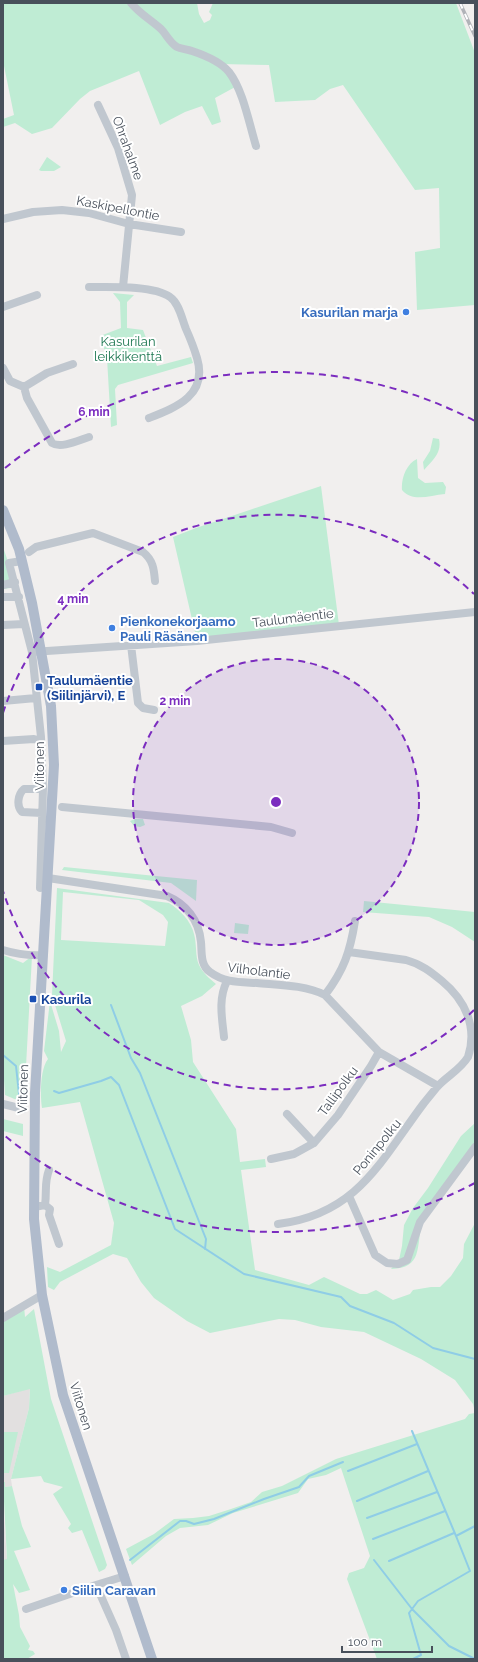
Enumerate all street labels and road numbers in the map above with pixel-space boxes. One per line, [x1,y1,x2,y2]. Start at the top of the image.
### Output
street label: Ohrahalme [110,114,147,182]
street label: Kaskipellontie [75,193,161,223]
street label: Taulumäentie [252,606,335,630]
street label: Viitonen [32,741,47,791]
street label: Vilholantie [227,960,292,982]
street label: Tallipolku [315,1063,361,1119]
street label: Viitonen [15,1064,31,1114]
street label: Poninpolku [350,1116,404,1178]
street label: Viitonen [67,1380,95,1432]

